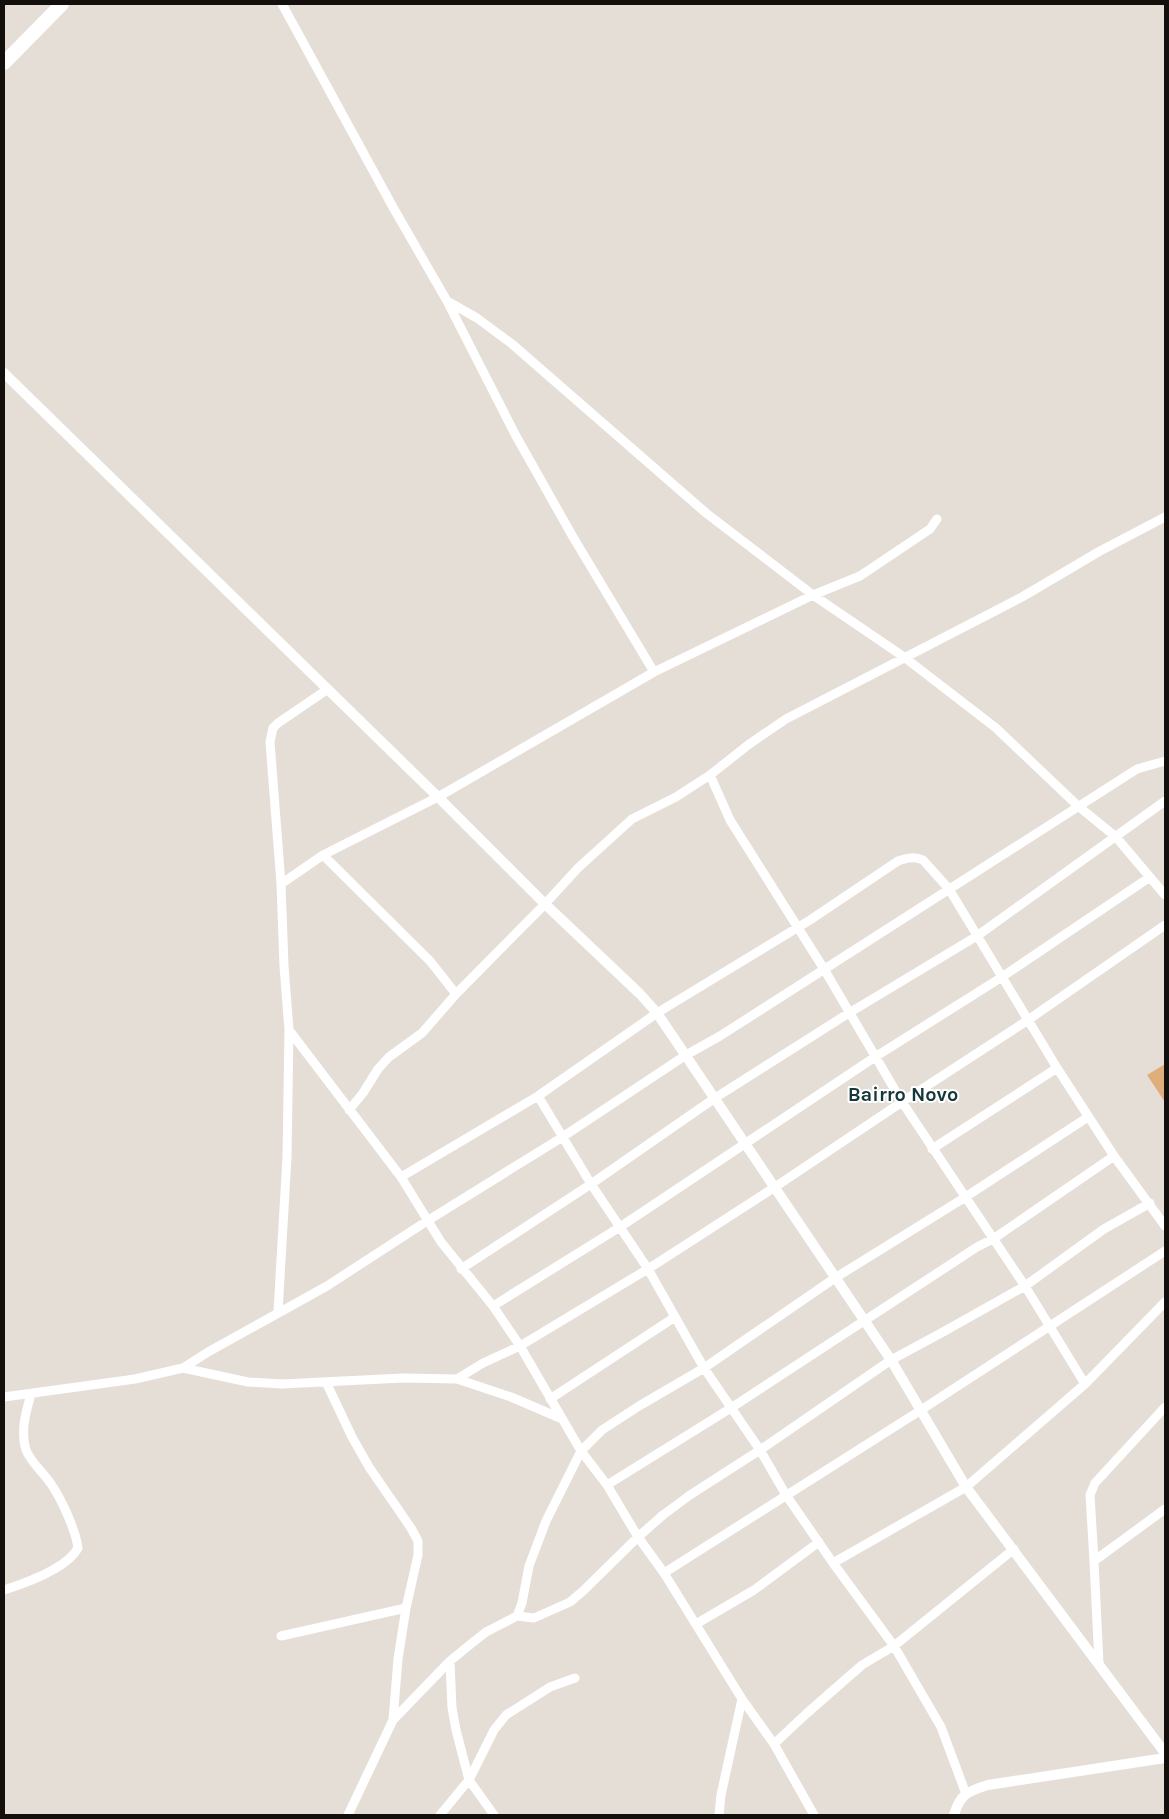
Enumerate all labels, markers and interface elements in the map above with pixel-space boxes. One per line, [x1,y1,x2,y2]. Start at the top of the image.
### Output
district label: Bairro Novo [848,1083,958,1106]

